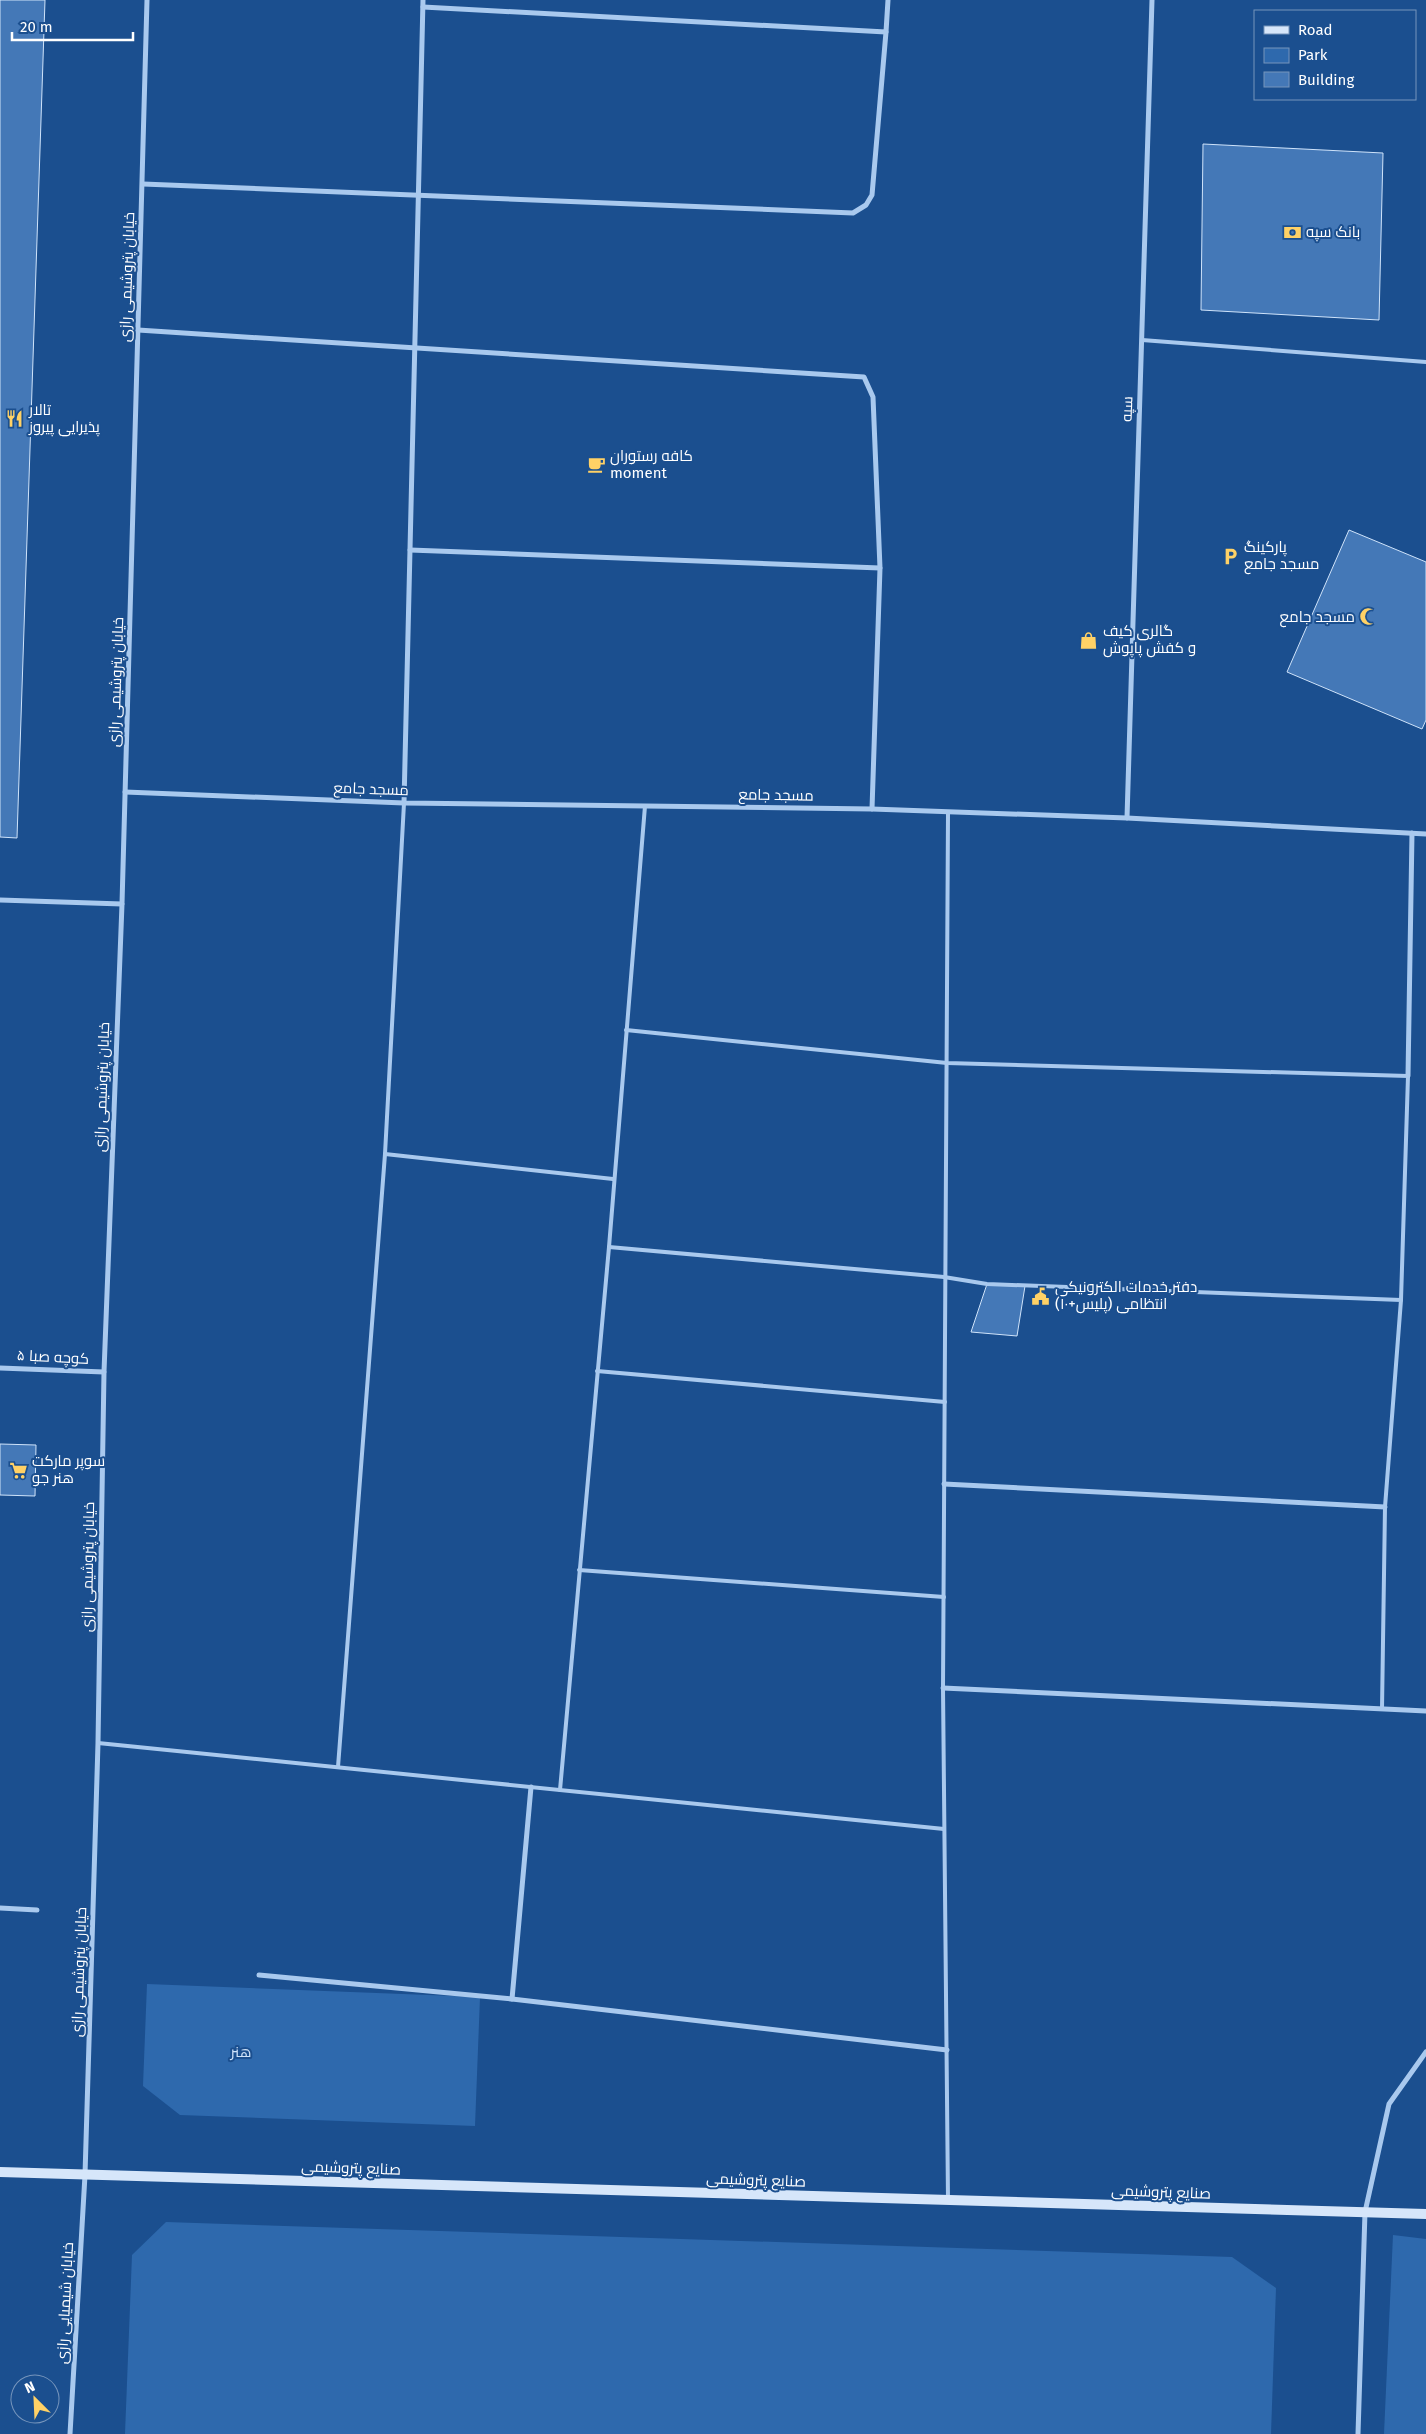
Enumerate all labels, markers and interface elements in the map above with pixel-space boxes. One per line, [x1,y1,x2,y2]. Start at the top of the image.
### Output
scale bar [12,10,134,42]
legend [1254,10,1416,100]
text: 20 m [20,18,53,36]
text: Road [1298,21,1333,39]
text: Park [1298,46,1328,64]
text: Building [1298,71,1354,89]
street label: خیابان پتروشیمی رازی [116,212,139,342]
bank icon: بانک سپه [1282,222,1302,242]
place label: بانک سپه [1306,223,1360,242]
street label: سپه [1118,396,1137,422]
place label: تالار پذیرایی پیروز [28,401,100,437]
restaurant icon: تالار پذیرایی پیروز [5,409,25,429]
place label: کافه رستوران moment [610,447,693,482]
cafe icon: کافه رستوران moment [586,455,606,475]
place label: پارکینگ مسجد جامع [1244,538,1319,575]
parking icon: پارکینگ مسجد جامع [1220,546,1240,566]
mosque icon: مسجد جامع [1359,607,1379,627]
place label: مسجد جامع [1280,608,1355,628]
street label: خیابان پتروشیمی رازی [105,617,128,747]
place label: گالری کیف و کفش پاپوش [1103,622,1196,658]
shop icon: گالری کیف و کفش پاپوش [1079,630,1099,650]
street label: مسجد جامع [333,779,409,801]
street label: مسجد جامع [738,785,814,807]
street label: خیابان پتروشیمی رازی [91,1022,114,1152]
place label: دفتر خدمات الکترونیکی انتظامی (پلیس+۱۰) [1055,1278,1197,1314]
public building icon: دفتر خدمات الکترونیکی انتظامی (پلیس+۱۰) [1031,1286,1051,1306]
street label: کوچه صبا ۵ [16,1346,90,1369]
place label: سوپر مارکت هنر جو [32,1452,105,1487]
supermarket icon: سوپر مارکت هنر جو [8,1460,28,1480]
street label: خیابان پتروشیمی رازی [78,1502,99,1632]
street label: خیابان پتروشیمی رازی [68,1907,91,2037]
park label: هنر [230,2043,251,2061]
street label: صنایع پتروشیمی [301,2157,401,2181]
street label: صنایع پتروشیمی [706,2169,806,2193]
street label: صنایع پتروشیمی [1111,2181,1211,2205]
street label: خیابان شیمیایی رازی [53,2242,78,2364]
north arrow [10,2374,60,2424]
text: N [22,2378,38,2397]

